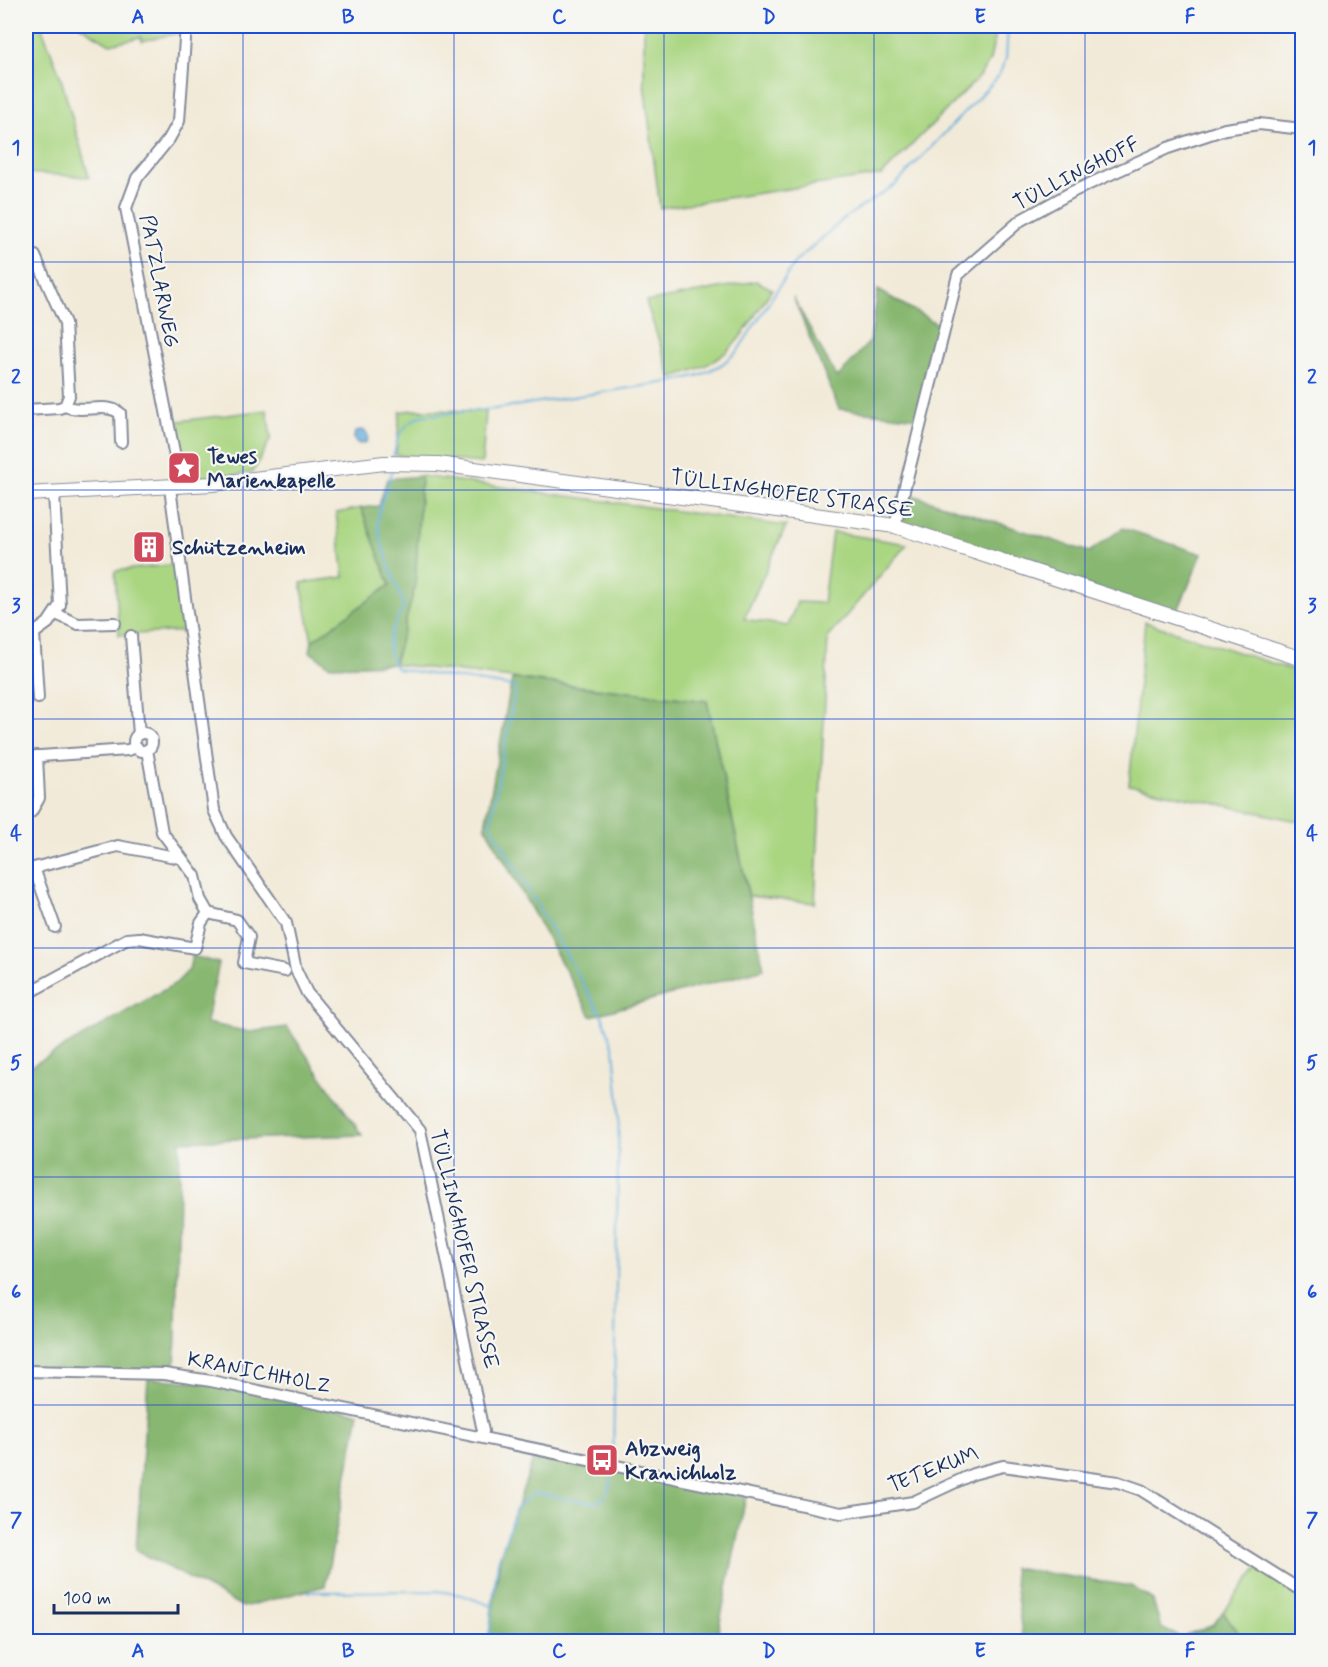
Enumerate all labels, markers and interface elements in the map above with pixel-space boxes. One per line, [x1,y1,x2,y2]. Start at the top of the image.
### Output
text: A [131,4,145,31]
text: B [342,4,355,31]
text: C [552,4,567,31]
text: D [762,4,776,31]
text: E [974,4,986,31]
text: F [1185,4,1196,31]
street label: TÜLLINGHOFF [1009,130,1144,218]
text: 1 [12,135,20,162]
text: 1 [1308,135,1316,162]
street label: PATZLARWEG [132,212,186,350]
text: 2 [11,364,21,391]
text: 2 [1307,364,1317,391]
place label: Tewes Marienkapelle [207,443,336,495]
place icon: Tewes Marienkapelle [166,450,202,486]
street label: TÜLLINGHOFER STRASSE [669,463,915,525]
building icon: Schützenheim [131,529,167,565]
place label: Schützenheim [172,534,306,562]
text: 3 [11,593,21,620]
text: 3 [1307,593,1317,620]
text: 4 [10,821,22,848]
text: 4 [1306,821,1318,848]
text: 5 [10,1050,22,1077]
text: 5 [1306,1050,1318,1077]
street label: TÜLLINGHOFER STRASSE [423,1127,505,1372]
text: 6 [11,1279,21,1306]
text: 6 [1307,1279,1317,1306]
street label: KRANICHHOLZ [185,1345,333,1401]
place label: Abzweig Kranichholz [625,1435,737,1487]
street label: TETEKUM [884,1440,983,1500]
bus stop icon: Abzweig Kranichholz [584,1442,620,1478]
text: 7 [10,1507,22,1534]
text: 7 [1306,1507,1318,1534]
scale bar [54,1577,178,1615]
text: 100 m [63,1587,111,1611]
text: A [131,1638,145,1665]
text: B [342,1638,355,1665]
text: C [552,1638,567,1665]
text: D [762,1638,776,1665]
text: E [974,1638,986,1665]
text: F [1185,1638,1196,1665]

